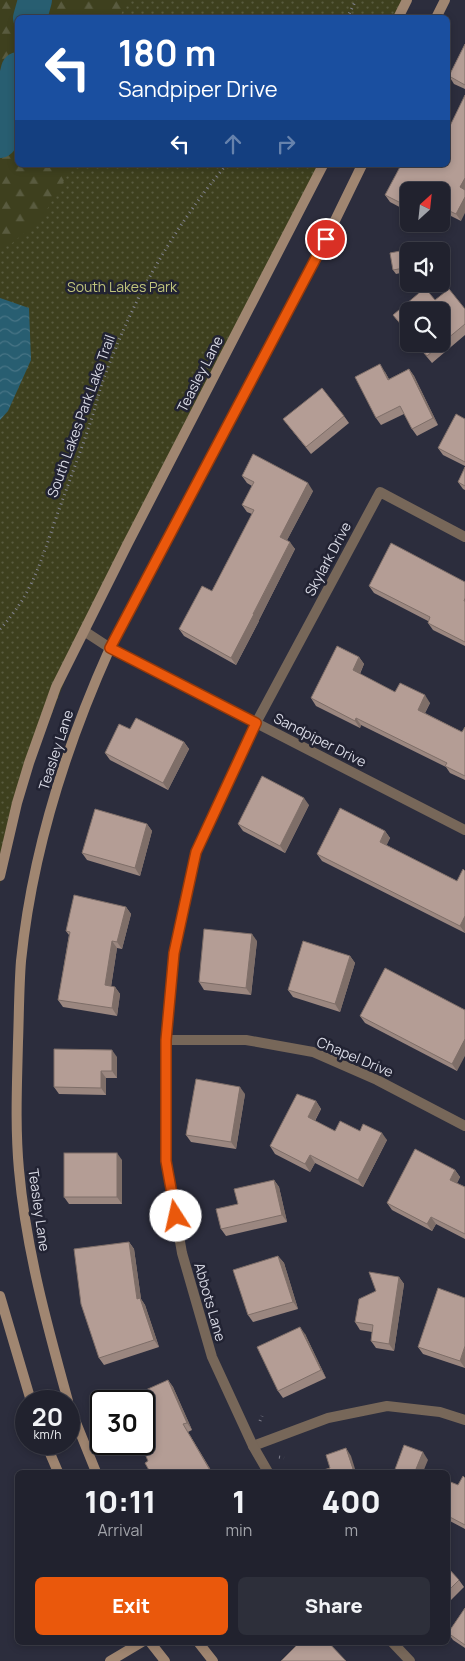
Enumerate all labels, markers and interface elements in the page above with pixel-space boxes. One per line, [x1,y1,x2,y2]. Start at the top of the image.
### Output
text: 180 m [118,29,216,77]
icon: left [35,35,100,100]
text: Sandpiper Drive [118,74,278,104]
icon: left [166,130,194,158]
icon: ahead [219,130,247,158]
icon: right [272,130,300,158]
north arrow [400,182,450,232]
map controls [400,182,450,352]
pin [305,218,347,260]
icon: arrive [312,225,340,253]
button: sound [400,242,450,292]
park label: South Lakes Park [67,277,178,296]
button: search [400,302,450,352]
street label: South Lakes Park Lake Trail [42,332,119,500]
street label: Teasley Lane [172,332,227,415]
street label: Skylark Drive [300,518,355,599]
street label: Teasley Lane [34,707,77,792]
street label: Sandpiper Drive [271,708,370,771]
street label: Chapel Drive [314,1032,396,1081]
street label: Teasley Lane [24,1167,55,1252]
position arrow [149,1189,201,1241]
street label: Abbots Lane [190,1260,231,1343]
speed limit sign: 30 [90,1390,155,1455]
text: 20 [32,1399,63,1434]
text: km/h [34,1426,61,1443]
text: 10:11 [84,1481,156,1522]
text: 1 [232,1481,246,1522]
text: 400 [322,1481,381,1522]
text: Arrival [97,1519,143,1541]
text: min [226,1519,252,1541]
text: m [344,1519,358,1541]
button: Exit [35,1577,228,1635]
button: Share [238,1577,430,1635]

